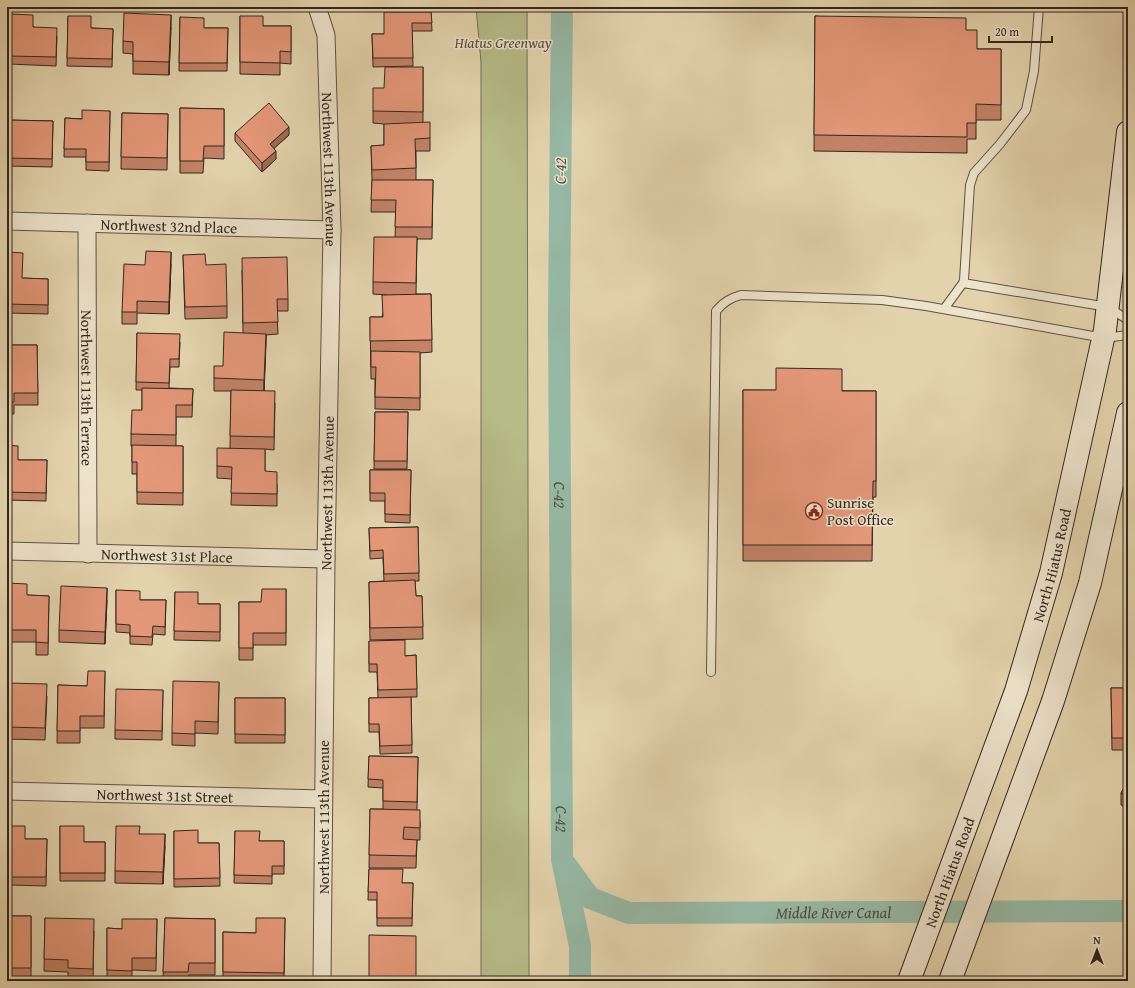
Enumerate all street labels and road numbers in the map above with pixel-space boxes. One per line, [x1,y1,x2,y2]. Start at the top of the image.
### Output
street label: Northwest 113th Avenue [317,92,343,247]
street label: Northwest 32nd Place [100,213,238,238]
street label: Northwest 113th Terrace [77,310,98,466]
street label: Northwest 113th Avenue [315,416,339,570]
street label: North Hiatus Road [1027,506,1076,624]
street label: Northwest 31st Place [101,543,233,567]
street label: Northwest 113th Avenue [313,740,334,894]
street label: Northwest 31st Street [97,783,234,807]
street label: North Hiatus Road [919,814,979,930]

